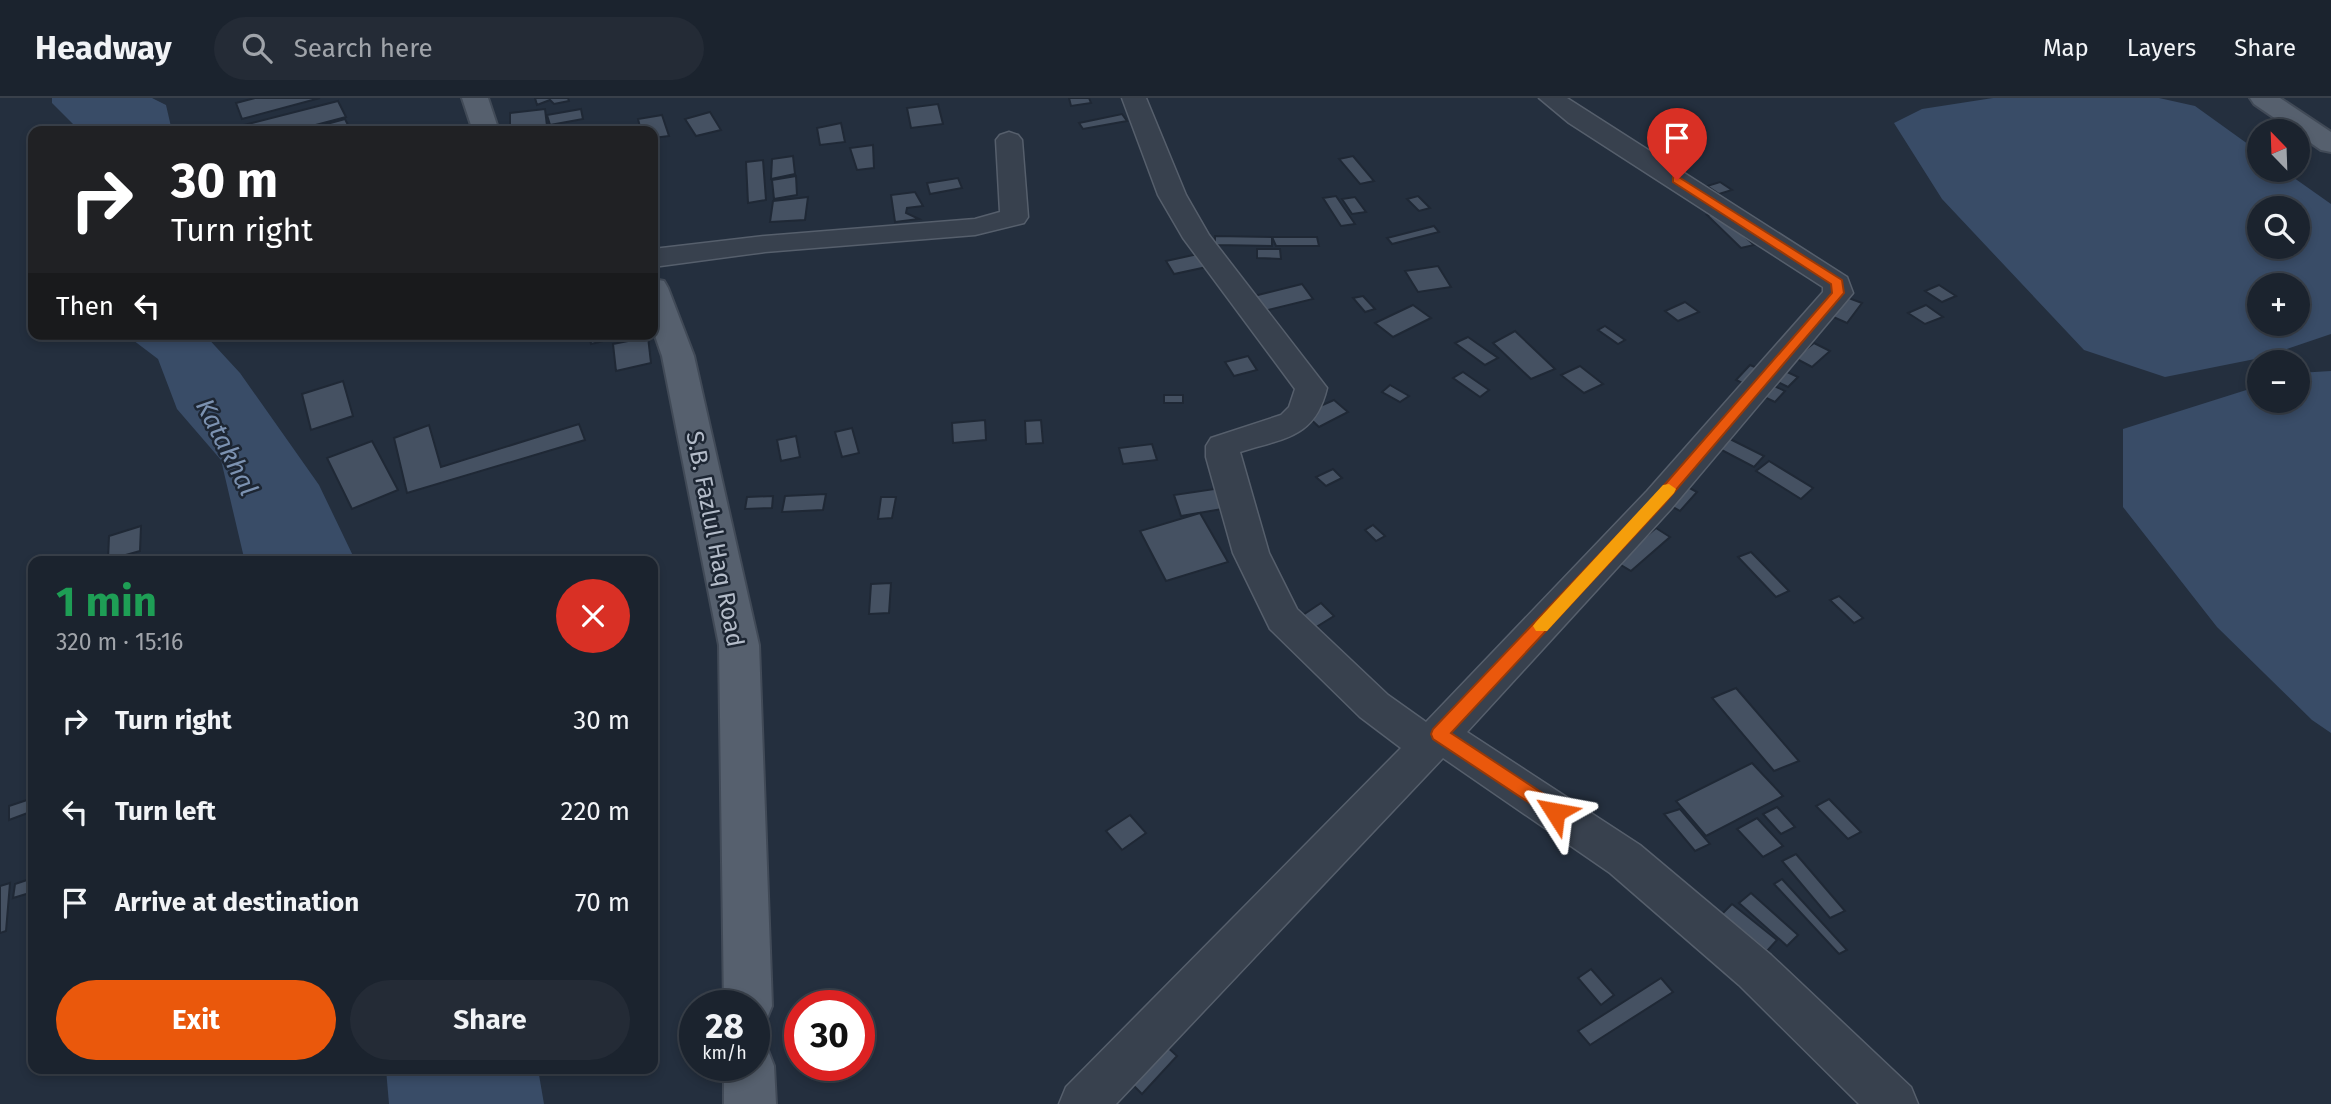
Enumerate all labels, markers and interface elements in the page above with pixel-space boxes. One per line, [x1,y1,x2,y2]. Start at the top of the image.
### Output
search box [214,17,704,80]
text: Headway [35,28,172,68]
icon: search [238,29,276,67]
text: Search here [294,33,433,64]
text: Map [2043,34,2089,62]
text: Layers [2127,34,2196,62]
text: Share [2234,34,2296,62]
pin [1647,108,1707,180]
icon: arrive [1658,119,1696,157]
north arrow [2247,119,2310,182]
map controls [2247,119,2310,413]
text: 30 m [171,151,278,210]
icon: right [56,154,147,245]
button: search [2247,196,2310,259]
text: Turn right [171,211,313,249]
button: + [2247,273,2310,336]
icon: left [128,287,166,325]
text: Then [56,291,114,322]
button: − [2247,350,2310,413]
water label: Katakhal [189,394,264,501]
street label: S.B. Fazlul Haq Road [680,429,750,649]
text: 1 min [56,577,157,627]
button: close [556,579,630,653]
text: 320 m · 15:16 [56,628,183,656]
icon: right [56,702,94,740]
text: Turn right [115,705,232,736]
text: 30 m [573,705,630,736]
position arrow [1518,775,1592,849]
icon: left [56,793,94,831]
text: Turn left [115,796,216,827]
text: 220 m [561,796,630,827]
icon: arrive [56,884,94,922]
text: Arrive at destination [115,887,359,918]
text: 70 m [575,887,630,918]
button: Exit [56,980,336,1060]
button: Share [350,980,630,1060]
speed limit sign: 30 [784,990,875,1081]
text: 28 [705,1005,744,1047]
text: km/h [702,1042,747,1064]

